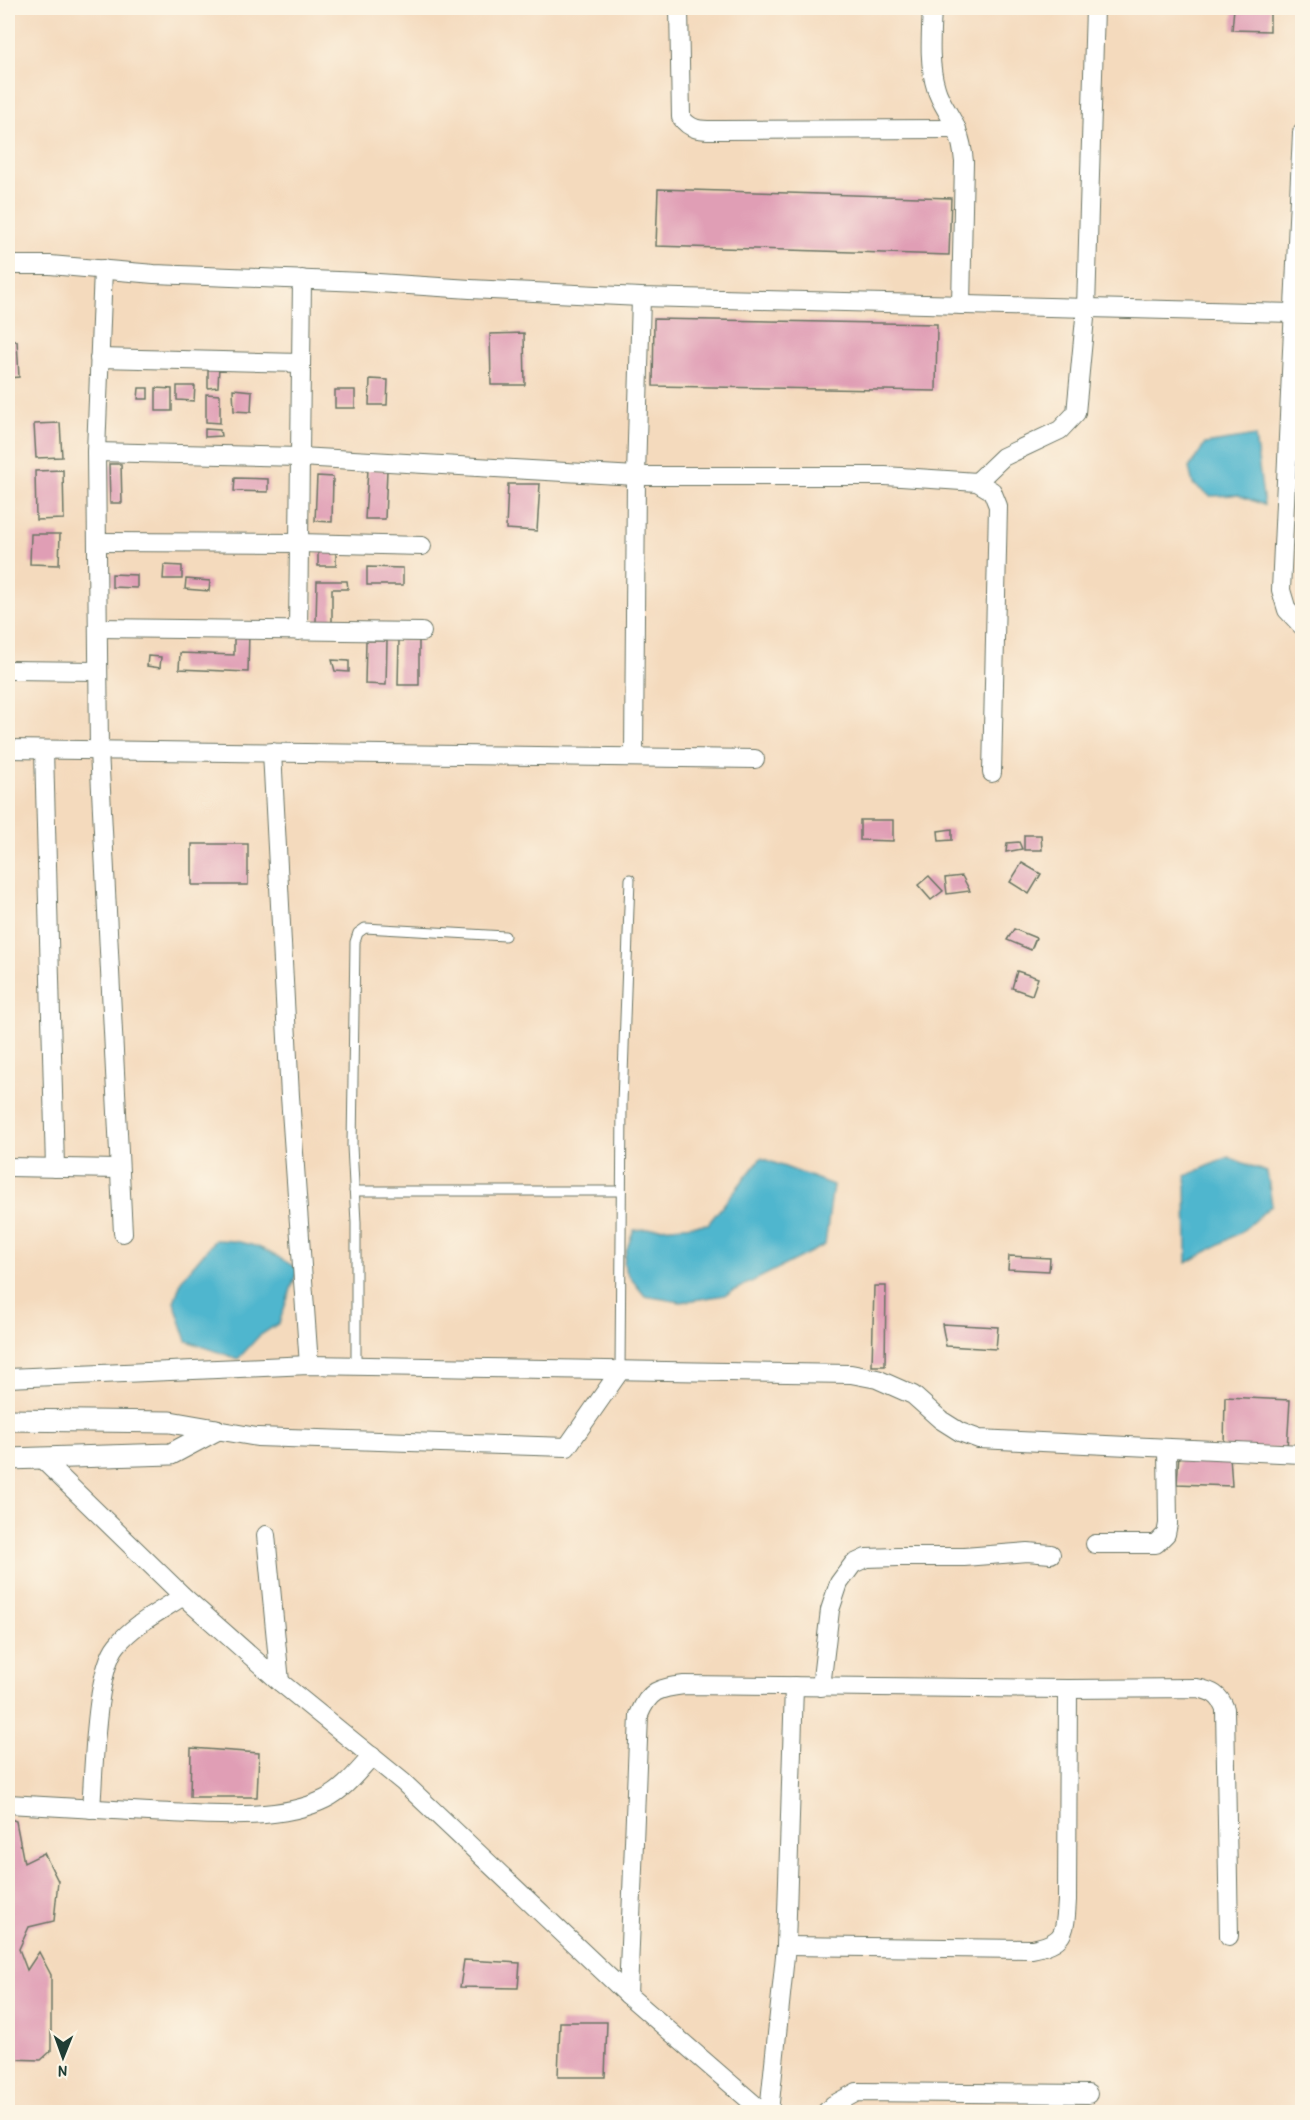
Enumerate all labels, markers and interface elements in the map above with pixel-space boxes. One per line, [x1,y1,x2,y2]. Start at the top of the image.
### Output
north arrow [33,2027,93,2087]
text: N [58,2061,67,2083]

